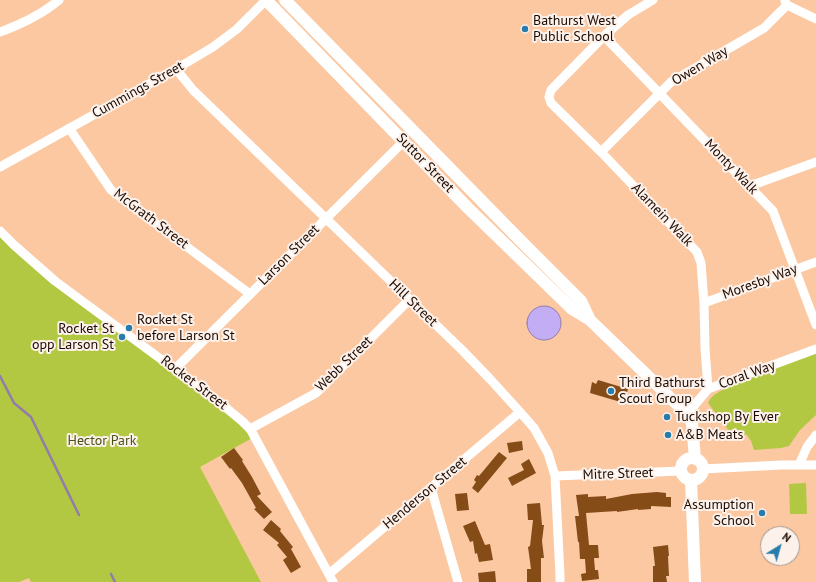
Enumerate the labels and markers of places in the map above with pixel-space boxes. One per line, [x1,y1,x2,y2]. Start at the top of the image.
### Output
place label: Bathurst West Public School [533,13,616,46]
marker: Bathurst West Public School [520,24,530,34]
place label: Rocket St before Larson St [137,312,235,344]
place label: Rocket St opp Larson St [32,321,114,354]
marker: Rocket St before Larson St [124,323,134,333]
marker: Rocket St opp Larson St [117,332,127,342]
place label: Third Bathurst Scout Group [619,375,705,408]
marker: Third Bathurst Scout Group [606,386,616,396]
place label: Tuckshop By Ever [675,409,779,425]
marker: Tuckshop By Ever [662,412,672,422]
place label: A&B Meats [676,427,743,443]
marker: A&B Meats [663,430,673,440]
place label: Assumption School [684,497,754,530]
marker: Assumption School [757,508,767,518]

